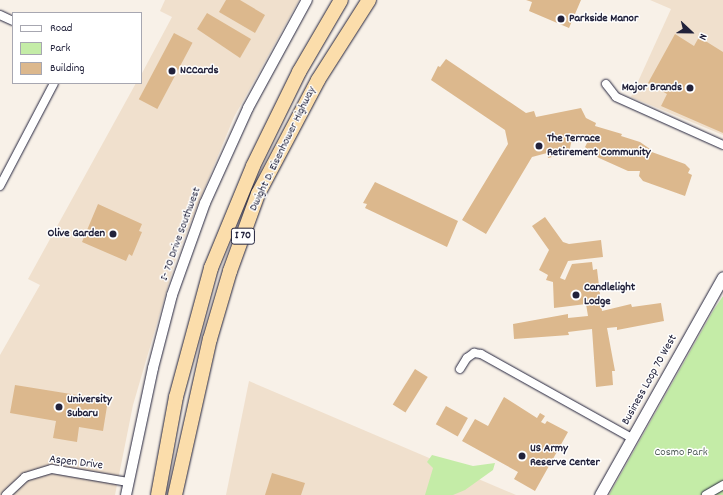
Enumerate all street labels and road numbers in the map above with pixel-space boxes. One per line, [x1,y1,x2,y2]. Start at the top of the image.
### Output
street label: Dwight D. Eisenhower Highway [247,84,319,214]
street label: I- 70 Drive Southwest [157,185,205,283]
road number: I 70 [230,227,256,245]
street label: Business Loop 70 West [619,332,681,428]
street label: Aspen Drive [48,453,104,473]

